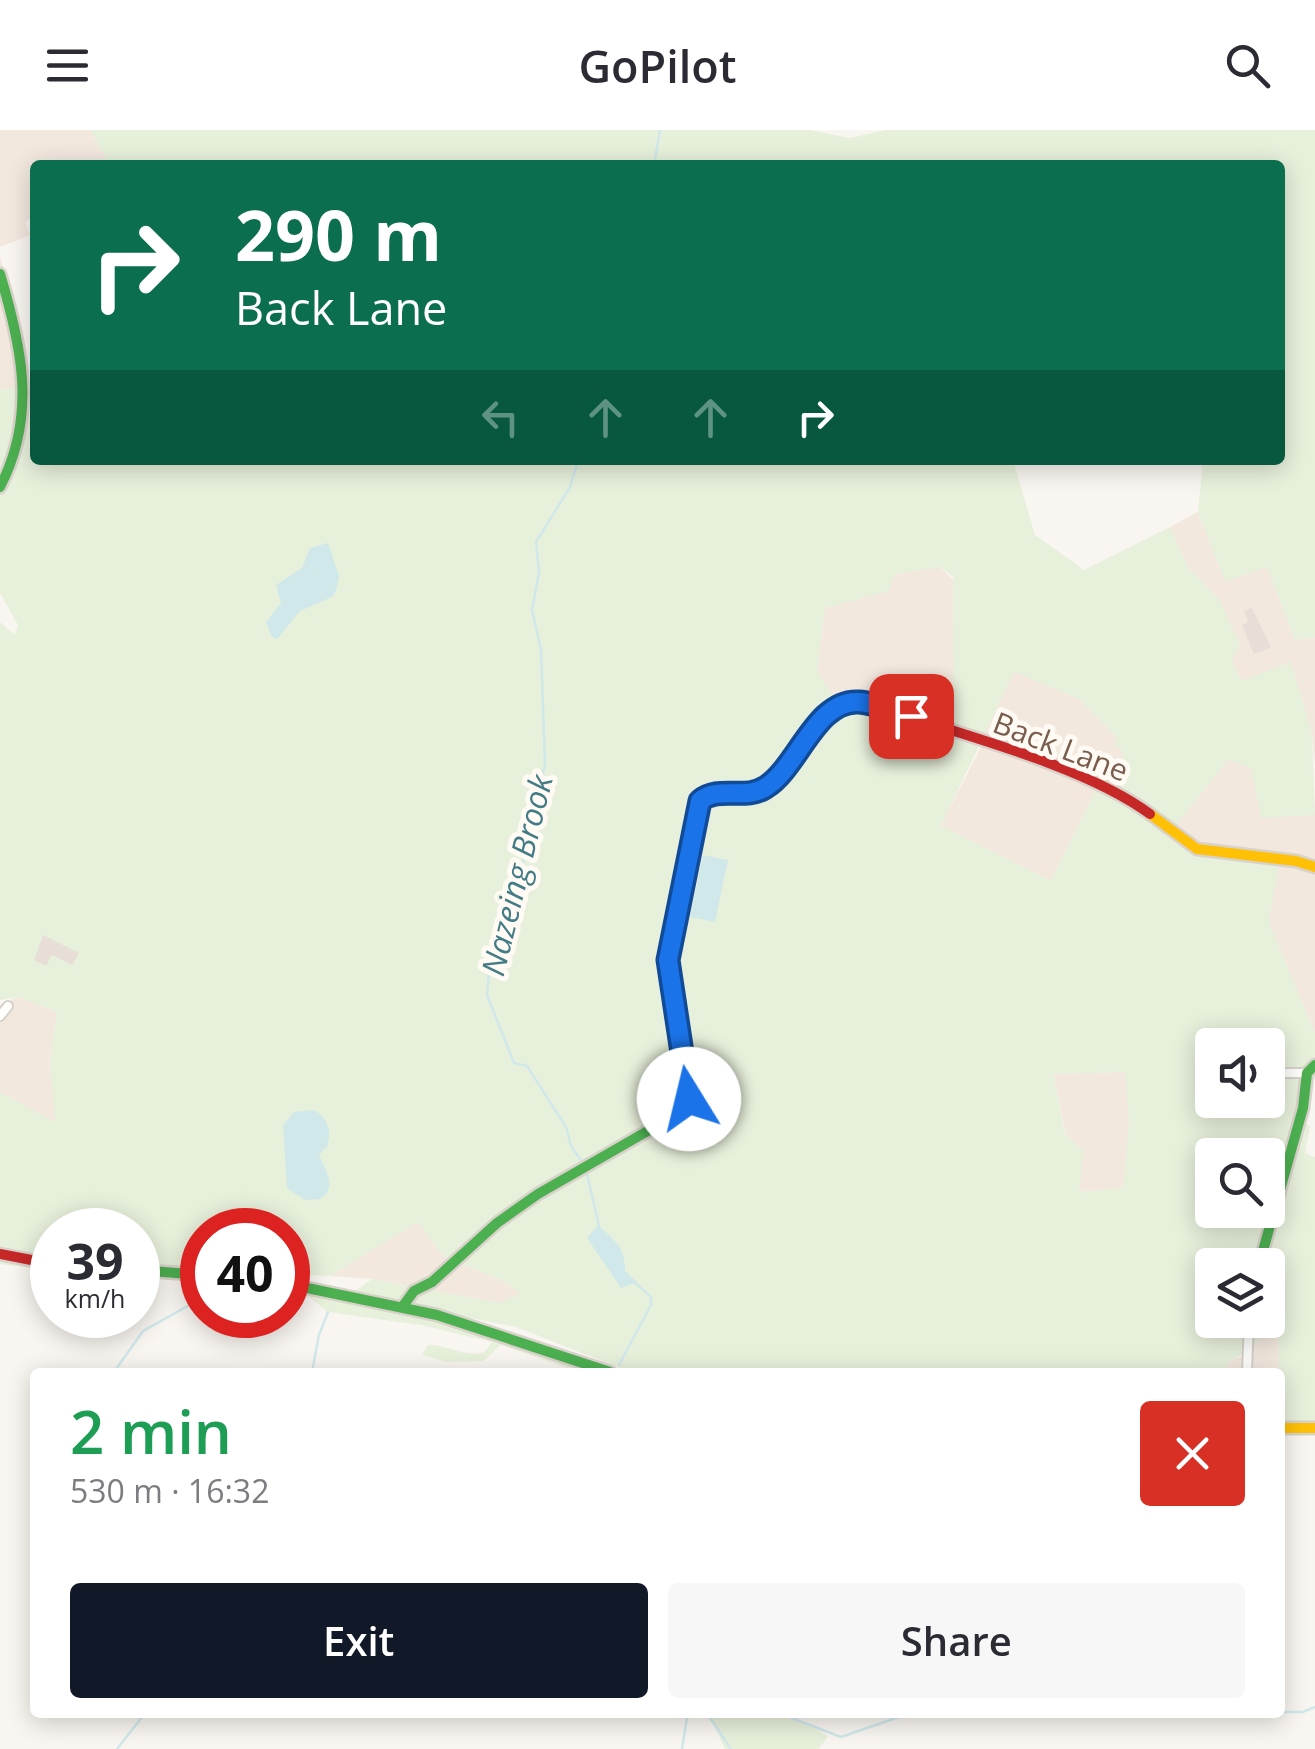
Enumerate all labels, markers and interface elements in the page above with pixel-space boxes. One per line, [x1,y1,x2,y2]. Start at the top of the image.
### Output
text: GoPilot [578,35,737,96]
icon: menu [40,38,95,93]
icon: search [1220,38,1275,93]
text: 290 m [235,186,442,282]
icon: right [70,200,200,330]
text: Back Lane [235,277,447,338]
icon: left [473,390,528,445]
icon: ahead [578,390,633,445]
icon: ahead [683,390,738,445]
icon: right [788,390,843,445]
pin [869,674,954,759]
icon: arrive [884,689,939,744]
street label: Back Lane [988,701,1134,791]
water label: Nazeing Brook [470,769,562,980]
map controls [1195,1028,1285,1338]
button: sound [1195,1028,1285,1118]
position arrow [637,1047,741,1151]
button: search [1195,1138,1285,1228]
speed limit sign: 40 [180,1208,310,1338]
text: 39 [66,1227,124,1295]
button: layers [1195,1248,1285,1338]
text: km/h [65,1281,125,1315]
text: 2 min [70,1390,232,1472]
button: close [1140,1401,1245,1506]
text: 530 m · 16:32 [70,1469,269,1512]
button: Exit [70,1583,648,1698]
button: Share [668,1583,1245,1698]

